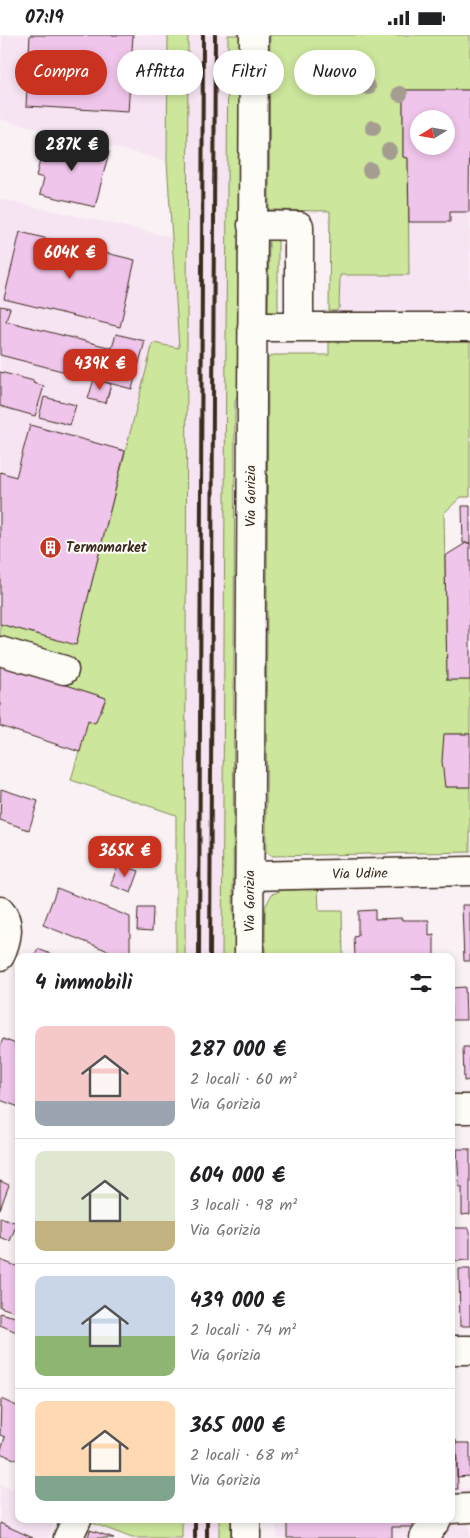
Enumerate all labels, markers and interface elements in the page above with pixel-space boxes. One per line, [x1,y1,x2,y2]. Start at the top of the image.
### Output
text: 07:19 [25,3,64,33]
chip: Compra [15,50,107,95]
chip: Affitta [117,50,203,95]
chip: Filtri [213,50,284,95]
chip: Nuovo [294,50,375,95]
north arrow [410,110,455,155]
map controls [410,110,455,155]
pin: 287K € [31,129,113,172]
text: 287K € [46,133,98,158]
pin: 604K € [29,237,111,280]
text: 604K € [44,241,96,266]
pin: 439K € [59,349,141,391]
text: 439K € [74,352,126,377]
street label: Via Gorizia [240,465,262,527]
building icon: Termomarket [38,536,62,560]
place label: Termomarket [66,537,148,559]
pin: 365K € [84,835,166,878]
text: 365K € [99,839,151,864]
street label: Via Udine [332,863,389,885]
street label: Via Gorizia [239,870,261,932]
text: 4 immobili [35,967,132,1000]
icon: filters [407,969,435,997]
text: 287 000 € [190,1034,286,1067]
icon: home [75,1046,135,1106]
text: 2 locali · 60 m² [190,1067,297,1092]
text: Via Gorizia [190,1092,261,1117]
text: 604 000 € [190,1160,285,1193]
icon: home [75,1171,135,1231]
text: 3 locali · 98 m² [190,1193,297,1218]
text: Via Gorizia [190,1218,261,1243]
text: 439 000 € [190,1285,285,1318]
icon: home [75,1296,135,1356]
text: 2 locali · 74 m² [190,1318,296,1343]
text: Via Gorizia [190,1343,261,1368]
text: 365 000 € [190,1410,285,1443]
icon: home [75,1421,135,1481]
text: 2 locali · 68 m² [190,1443,298,1468]
text: Via Gorizia [190,1468,261,1493]

